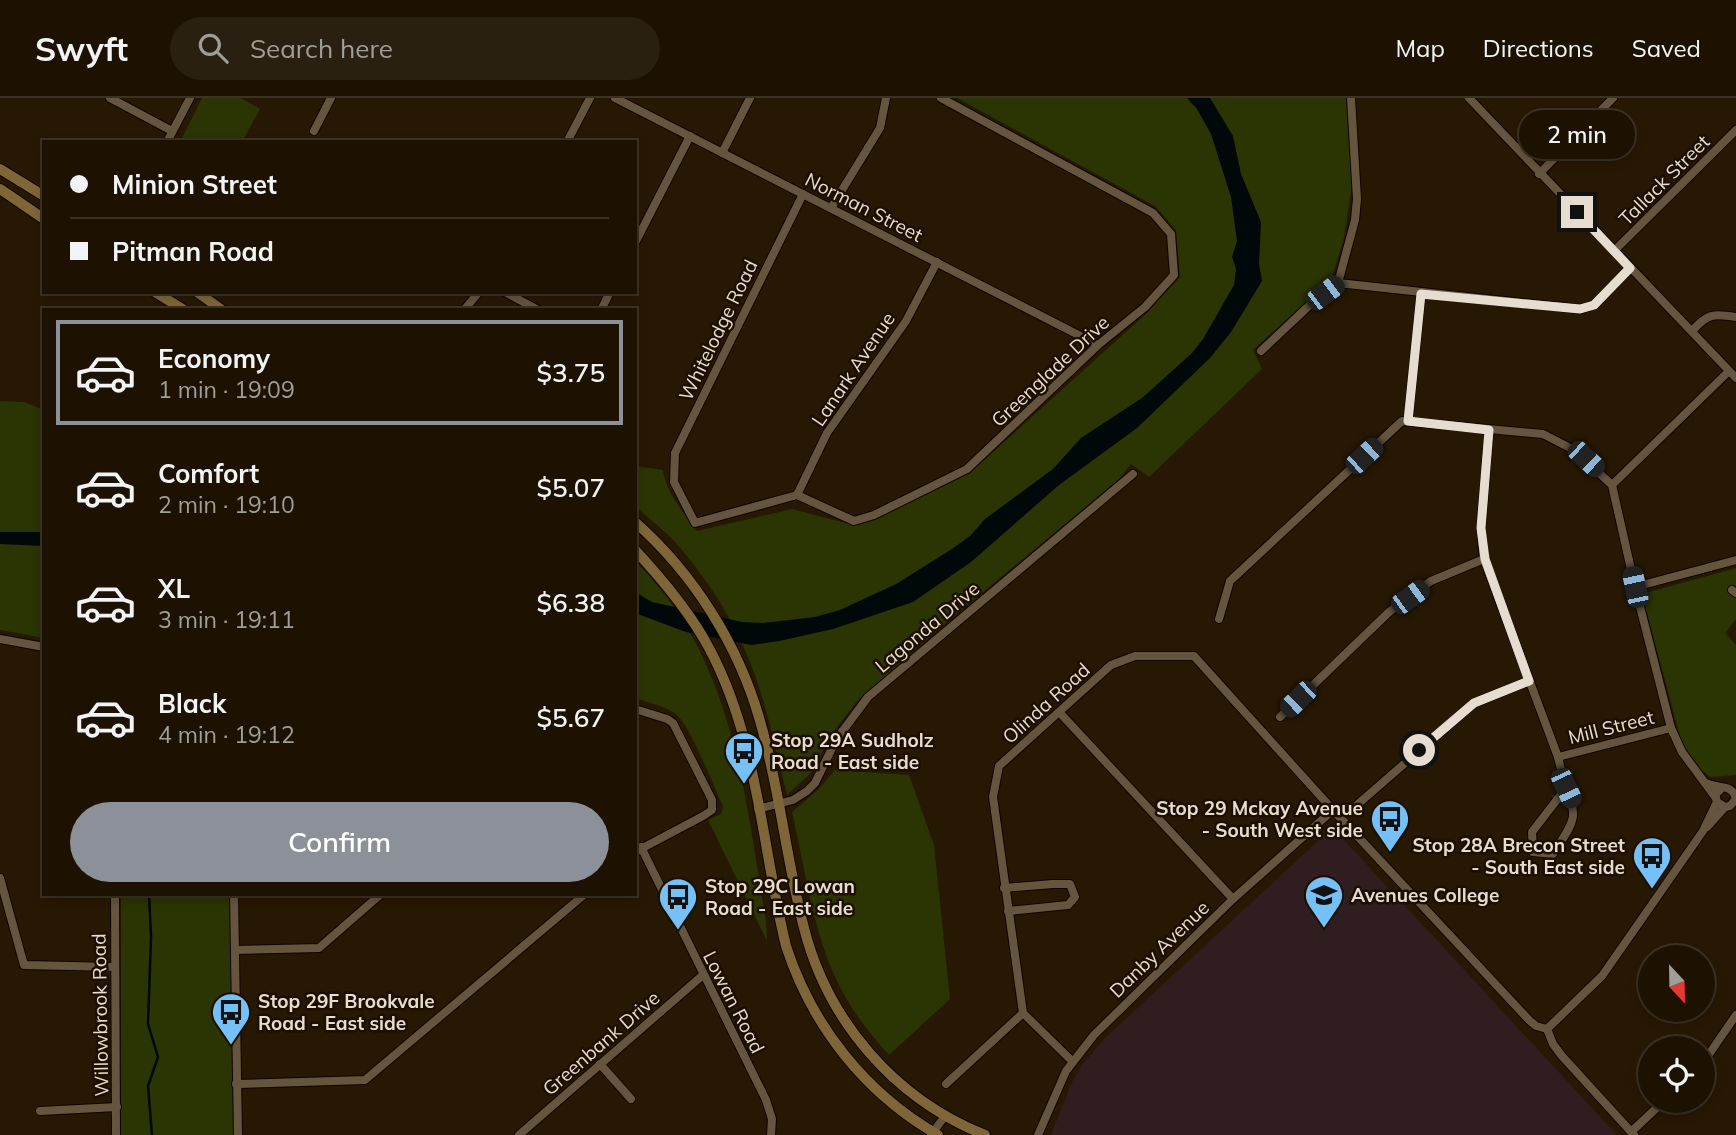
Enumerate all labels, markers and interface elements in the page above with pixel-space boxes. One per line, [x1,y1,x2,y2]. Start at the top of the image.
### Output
search box [170,17,660,80]
text: Swyft [35,28,128,69]
icon: search [194,29,232,67]
text: Search here [250,32,393,65]
text: Map [1395,33,1445,63]
text: Directions [1483,33,1594,63]
text: Saved [1632,33,1701,63]
callout: 2 min [1519,110,1635,159]
text: 2 min [1547,120,1607,149]
street label: Tallack Street [1614,129,1715,230]
street label: Norman Street [801,167,927,247]
text: Minion Street [112,168,277,201]
route end [1561,196,1593,228]
text: Pitman Road [112,235,274,268]
street label: Whitelodge Road [674,256,762,404]
car [1302,272,1349,314]
street label: Lanark Avenue [806,308,900,430]
street label: Greenglade Drive [986,310,1114,432]
icon: car [74,341,137,404]
text: Economy [158,342,270,375]
text: $3.75 [536,356,605,389]
text: 1 min · 19:09 [158,375,295,404]
car [1342,434,1387,478]
car [1564,437,1609,481]
icon: car [74,456,137,519]
text: Comfort [158,457,259,490]
text: $5.07 [536,471,605,504]
text: 2 min · 19:10 [158,490,295,519]
car [1621,564,1650,610]
icon: car [74,571,137,634]
text: XL [158,572,190,605]
street label: Lagonda Drive [870,576,984,678]
car [1387,576,1434,618]
text: $6.38 [536,586,605,619]
text: 3 min · 19:11 [158,605,295,634]
street label: Olinda Road [997,658,1095,748]
car [1276,677,1321,721]
icon: car [74,686,137,749]
text: Black [158,687,226,720]
text: $5.67 [536,701,605,734]
street label: Mill Street [1566,705,1657,749]
text: 4 min · 19:12 [158,720,295,749]
place label: Stop 29A Sudholz Road - East side [771,728,934,774]
bus stop icon: Stop 29A Sudholz Road - East side [723,730,765,785]
route start [1403,734,1435,766]
car [1548,765,1585,811]
place label: Stop 29 Mckay Avenue - South West side [1156,796,1363,842]
bus stop icon: Stop 29 Mckay Avenue - South West side [1369,798,1411,853]
button: Confirm [70,802,609,882]
place label: Stop 28A Brecon Street - South East side [1412,833,1625,879]
bus stop icon: Stop 28A Brecon Street - South East side [1631,835,1673,890]
place label: Stop 29C Lowan Road - East side [705,874,855,920]
school or university icon: Avenues College [1303,874,1345,929]
bus stop icon: Stop 29C Lowan Road - East side [657,876,699,931]
place label: Avenues College [1351,883,1499,907]
street label: Danby Avenue [1104,895,1214,1003]
street label: Willowbrook Road [87,933,113,1097]
north arrow [1638,945,1715,1022]
map controls [1638,945,1715,1113]
street label: Lowan Road [698,947,770,1057]
street label: Greenbank Drive [538,986,664,1100]
place label: Stop 29F Brookvale Road - East side [258,989,435,1035]
bus stop icon: Stop 29F Brookvale Road - East side [210,991,252,1046]
button: locate [1638,1036,1715,1113]

